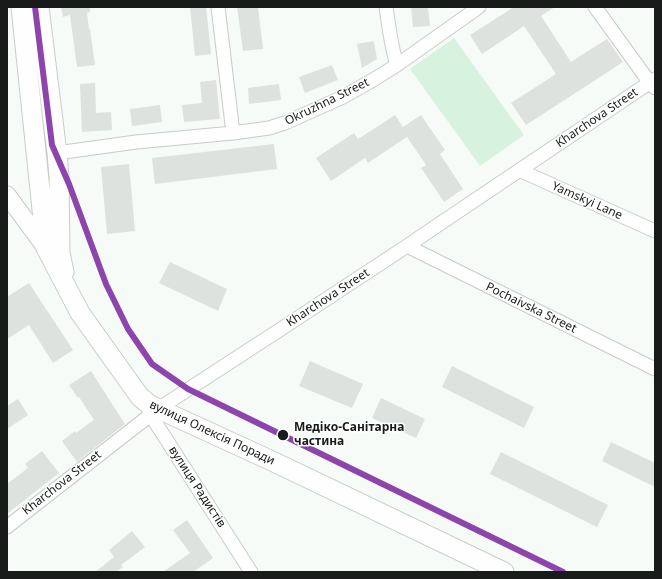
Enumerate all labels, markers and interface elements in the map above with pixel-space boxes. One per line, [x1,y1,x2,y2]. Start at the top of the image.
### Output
street label: Okruzhna Street [283,75,371,129]
street label: Kharchova Street [553,85,641,151]
street label: Yamskyi Lane [549,179,625,223]
street label: Kharchova Street [284,266,372,330]
street label: Pochaivska Street [483,280,579,336]
street label: вулиця Олексія Поради [147,398,277,468]
place label: Медіко-Санітарна частина [294,421,404,449]
marker: Медіко-Санітарна частина [276,428,290,442]
street label: вулиця Радистів [165,444,229,530]
street label: Kharchova Street [20,448,104,518]

